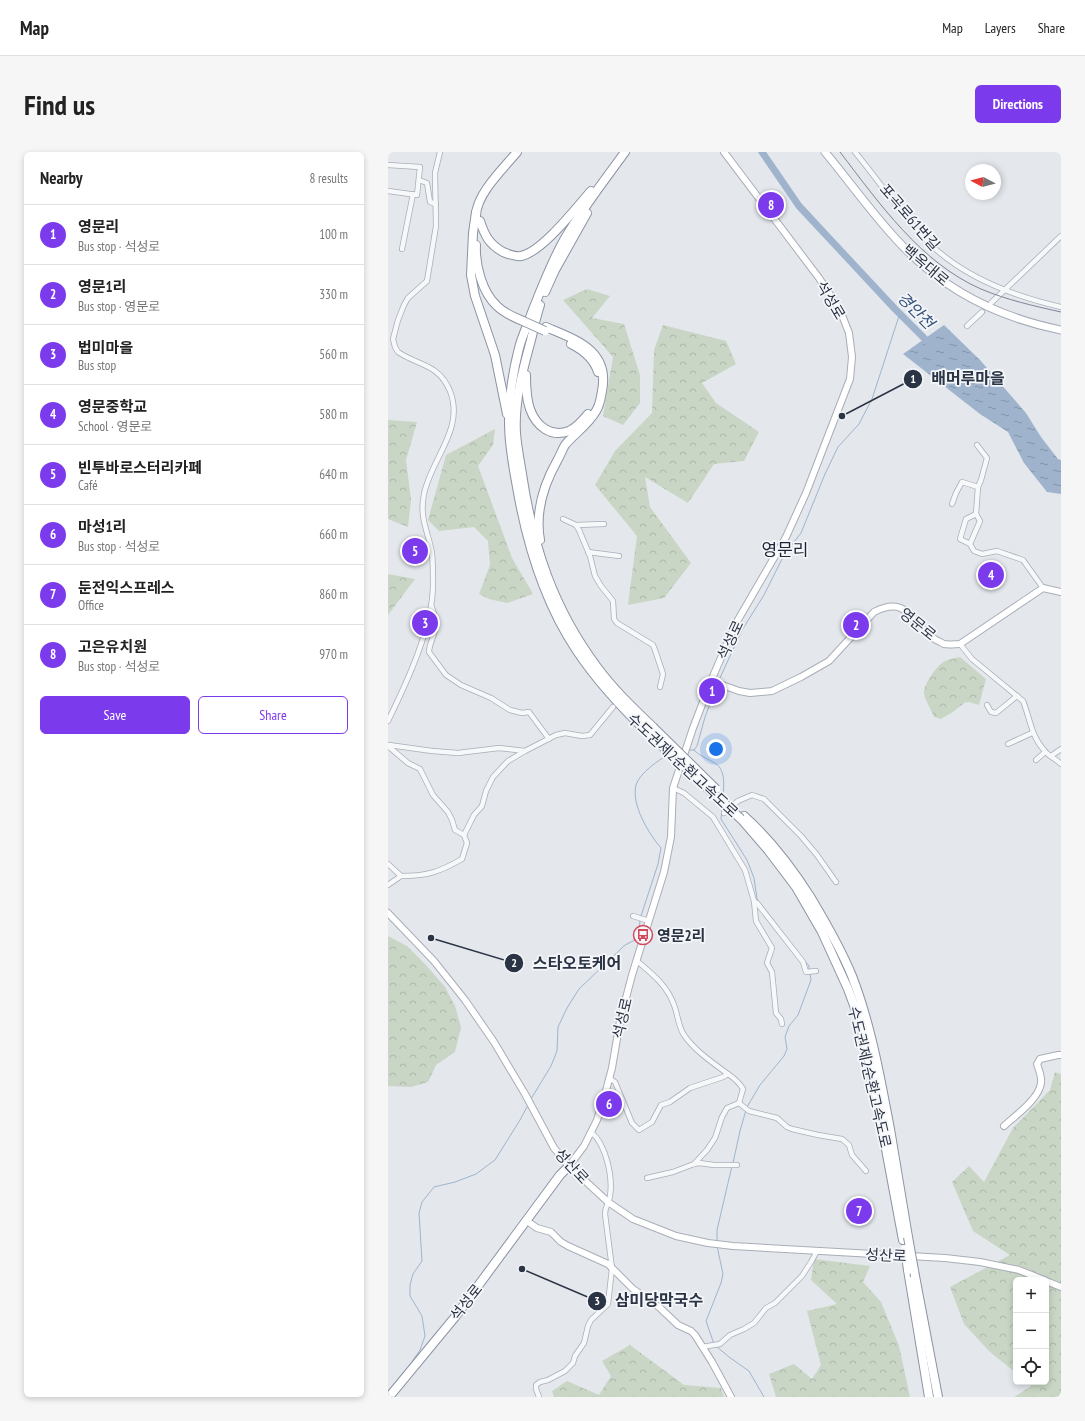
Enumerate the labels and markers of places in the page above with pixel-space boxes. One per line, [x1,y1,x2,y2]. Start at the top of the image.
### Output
pin: 8 [758,190,784,220]
callout: 배머루마을 [903,365,1013,393]
pin: 5 [402,536,428,566]
pin: 4 [978,560,1004,590]
pin: 3 [412,608,438,638]
pin: 2 [843,610,869,640]
pin: 1 [699,676,725,706]
bus stop icon: 영문2리 [632,924,654,946]
place label: 영문2리 [657,926,706,945]
callout: 스타오토케어 [504,949,629,977]
pin: 6 [596,1089,622,1119]
pin: 7 [846,1196,872,1226]
callout: 삼미당막국수 [587,1287,711,1315]

